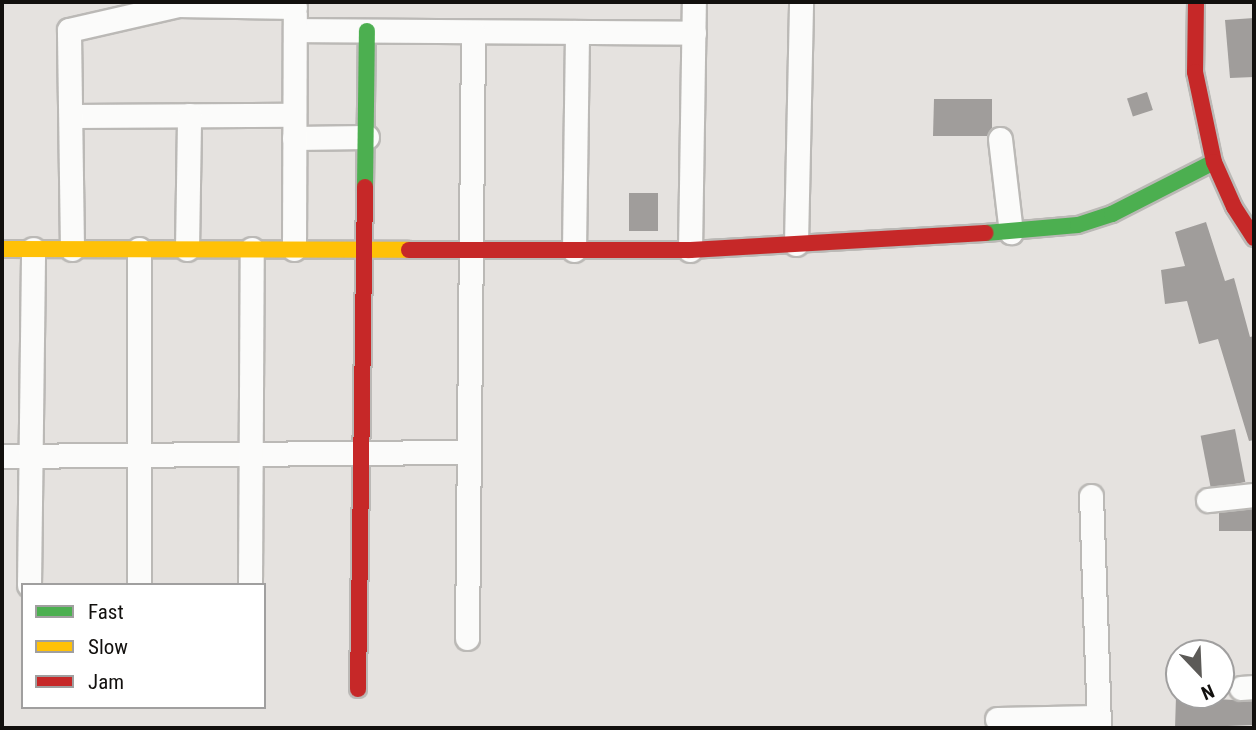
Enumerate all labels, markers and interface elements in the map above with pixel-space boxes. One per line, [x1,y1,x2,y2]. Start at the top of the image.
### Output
legend [21,583,266,709]
text: Fast [88,600,124,624]
text: Slow [88,635,128,659]
north arrow [1165,639,1235,709]
text: Jam [88,670,124,694]
text: N [1198,679,1217,705]

